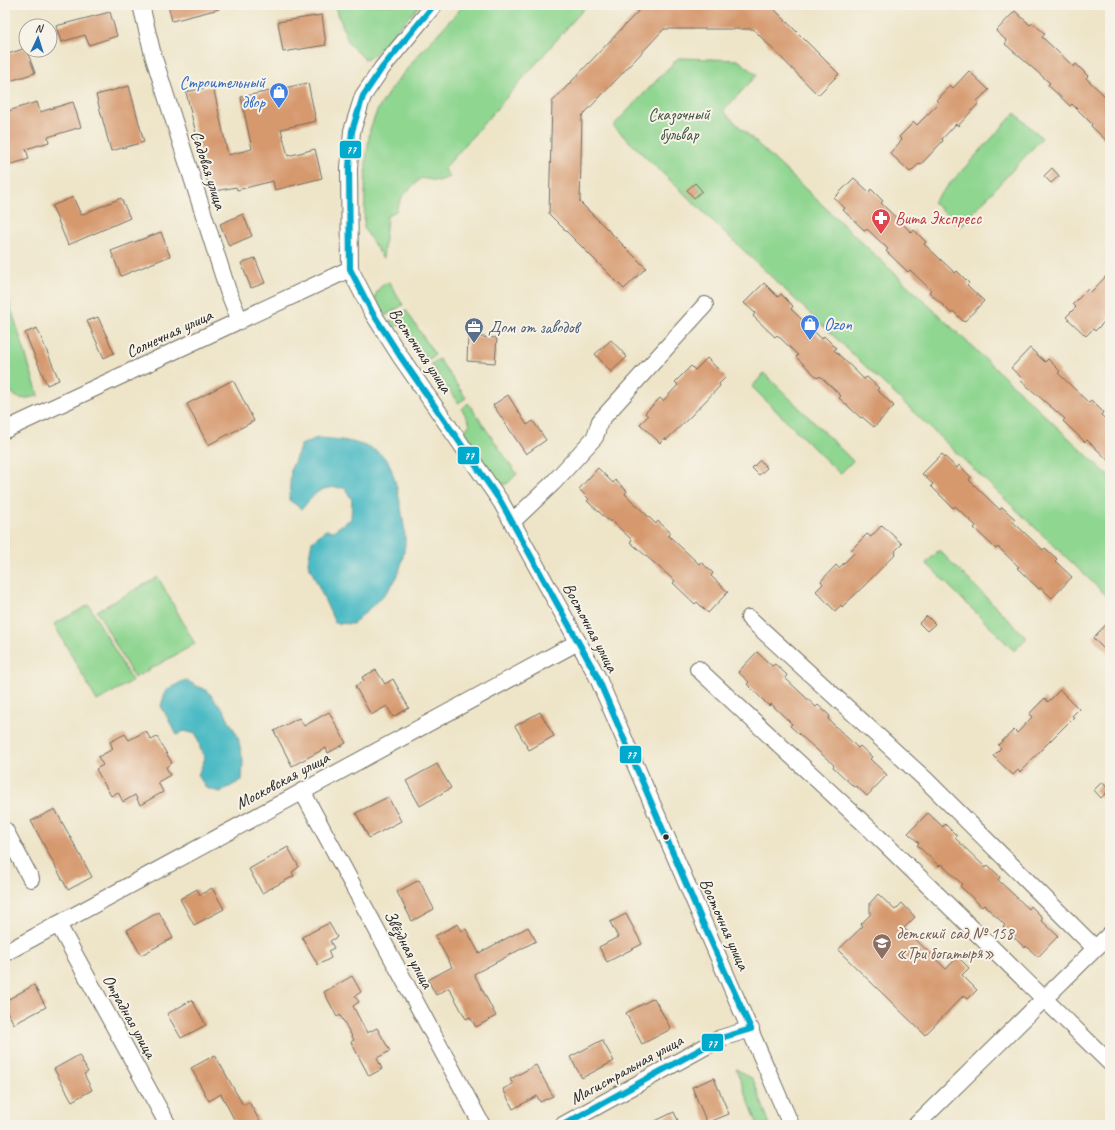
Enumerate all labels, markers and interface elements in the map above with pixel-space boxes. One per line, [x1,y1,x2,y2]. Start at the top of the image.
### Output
north arrow [18,18,58,58]
text: N [35,21,45,35]
place label: Строительный двор [180,72,267,113]
shop icon: Строительный двор [268,81,290,109]
park label: Сказочный бульвар [648,104,711,145]
street label: Садовая улица [186,128,232,214]
line badge: 77 [339,140,362,159]
text: 77 [346,142,357,156]
pharmacy icon: Вита Экспресс [870,207,892,235]
place label: Вита Экспресс [895,208,982,229]
street label: Солнечная улица [123,304,217,363]
street label: Восточная улица [384,304,458,398]
shop icon: Ozon [799,313,821,341]
place label: Ozon [824,314,852,335]
office icon: Дом от заводов [463,316,485,344]
place label: Дом от заводов [488,317,583,338]
line badge: 77 [457,446,480,465]
text: 77 [464,448,475,462]
street label: Восточная улица [558,579,624,677]
line badge: 77 [619,745,642,764]
street label: Московская улица [232,746,334,814]
text: 77 [626,747,637,761]
unlabelled marker [661,832,671,842]
street label: Восточная улица [695,875,755,975]
street label: Звёздная улица [378,907,438,993]
place label: детский сад № 158 «Три богатыря» [896,923,1016,964]
school or university icon: детский сад № 158 «Три богатыря» [871,932,893,960]
street label: Отрадная улица [98,971,162,1064]
street label: Магистральная улица [566,1029,687,1109]
line badge: 77 [701,1033,724,1052]
text: 77 [707,1036,718,1050]

